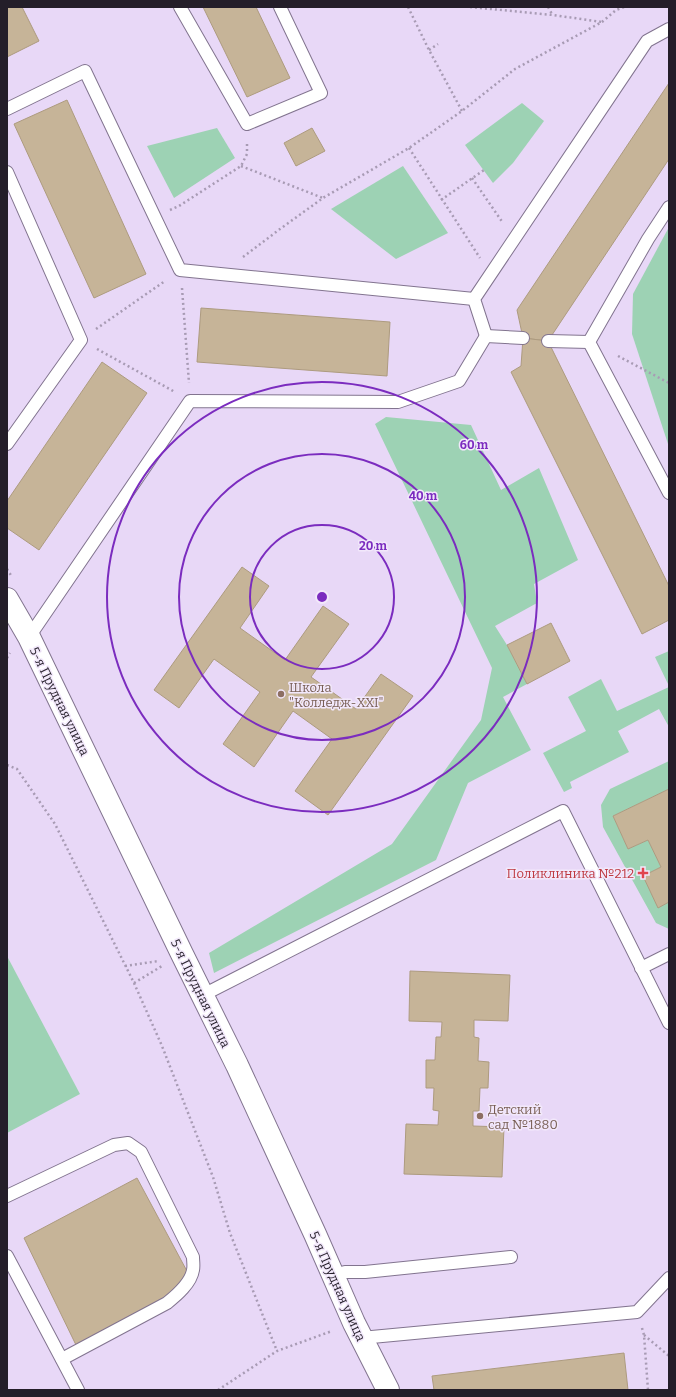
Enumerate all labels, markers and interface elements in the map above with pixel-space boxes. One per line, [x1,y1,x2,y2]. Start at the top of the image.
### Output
text: 60 m [460,438,489,452]
text: 40 m [409,489,438,503]
text: 20 m [359,539,388,553]
centre of rings [315,590,329,604]
street label: 5-я Прудная улица [27,645,92,758]
place label: Школа "Колледж-XXI" [289,680,384,710]
marker: Школа "Колледж-XXI" [276,689,286,699]
place label: Поликлиника №212 [506,866,634,881]
marker: Поликлиника №212 [637,867,649,879]
street label: 5-я Прудная улица [168,937,233,1050]
place label: Детский сад №1880 [488,1102,558,1132]
marker: Детский сад №1880 [475,1111,485,1121]
street label: 5-я Прудная улица [307,1229,369,1344]

